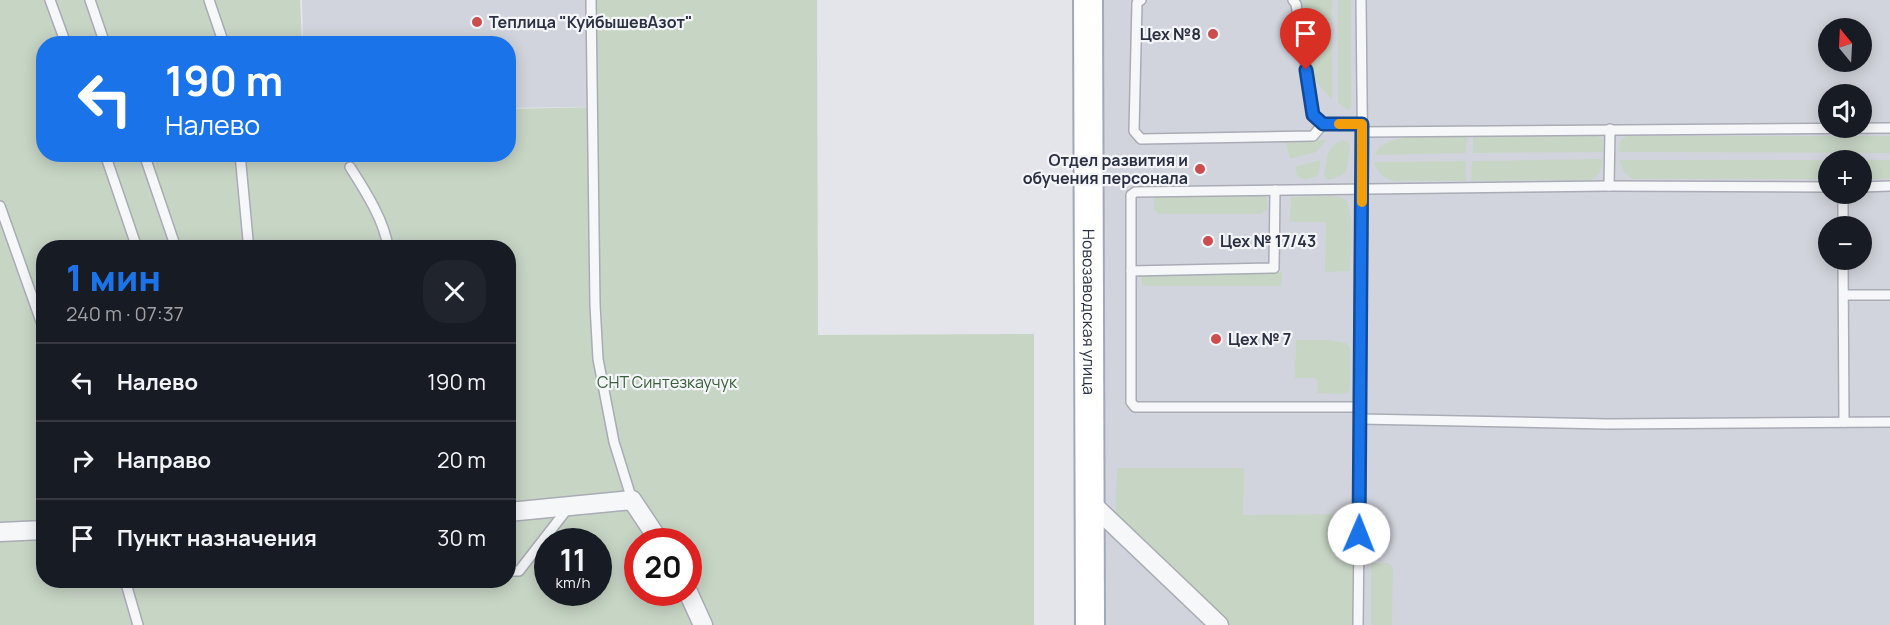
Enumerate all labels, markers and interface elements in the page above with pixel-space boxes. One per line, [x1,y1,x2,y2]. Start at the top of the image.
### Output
pin [1280,8,1331,70]
place label: Теплица "КуйбышевАзот" [489,11,692,33]
marker: Теплица "КуйбышевАзот" [470,15,484,29]
icon: arrive [1289,17,1322,50]
north arrow [1818,18,1872,72]
map controls [1818,18,1872,270]
place label: Цех №8 [1140,23,1201,45]
marker: Цех №8 [1206,27,1220,41]
text: 190 m [165,51,283,109]
icon: left [66,60,144,138]
button: sound [1818,84,1872,138]
text: Налево [165,106,260,143]
place label: Отдел развития и обучения персонала [1023,149,1188,189]
button: + [1818,150,1872,204]
marker: Отдел развития и обучения персонала [1193,162,1207,176]
button: − [1818,216,1872,270]
street label: Новозаводская улица [1078,229,1100,395]
place label: Цех № 17/43 [1220,230,1316,252]
marker: Цех № 17/43 [1201,234,1215,248]
text: 1 мин [66,253,161,302]
button: close [423,260,486,323]
text: 240 m · 07:37 [66,300,184,327]
place label: Цех № 7 [1228,328,1291,350]
marker: Цех № 7 [1209,332,1223,346]
icon: left [66,366,99,399]
text: Налево [117,367,198,397]
text: 190 m [427,367,486,397]
park label: СНТ Синтезкаучук [597,371,738,393]
icon: right [66,444,99,477]
text: Направо [117,445,211,475]
text: 20 m [437,445,486,475]
position arrow [1327,502,1391,566]
icon: arrive [66,522,99,555]
text: Пункт назначения [117,523,317,553]
text: 30 m [437,523,486,553]
speed limit sign: 20 [624,528,702,606]
text: 11 [560,539,586,580]
text: km/h [556,572,590,593]

